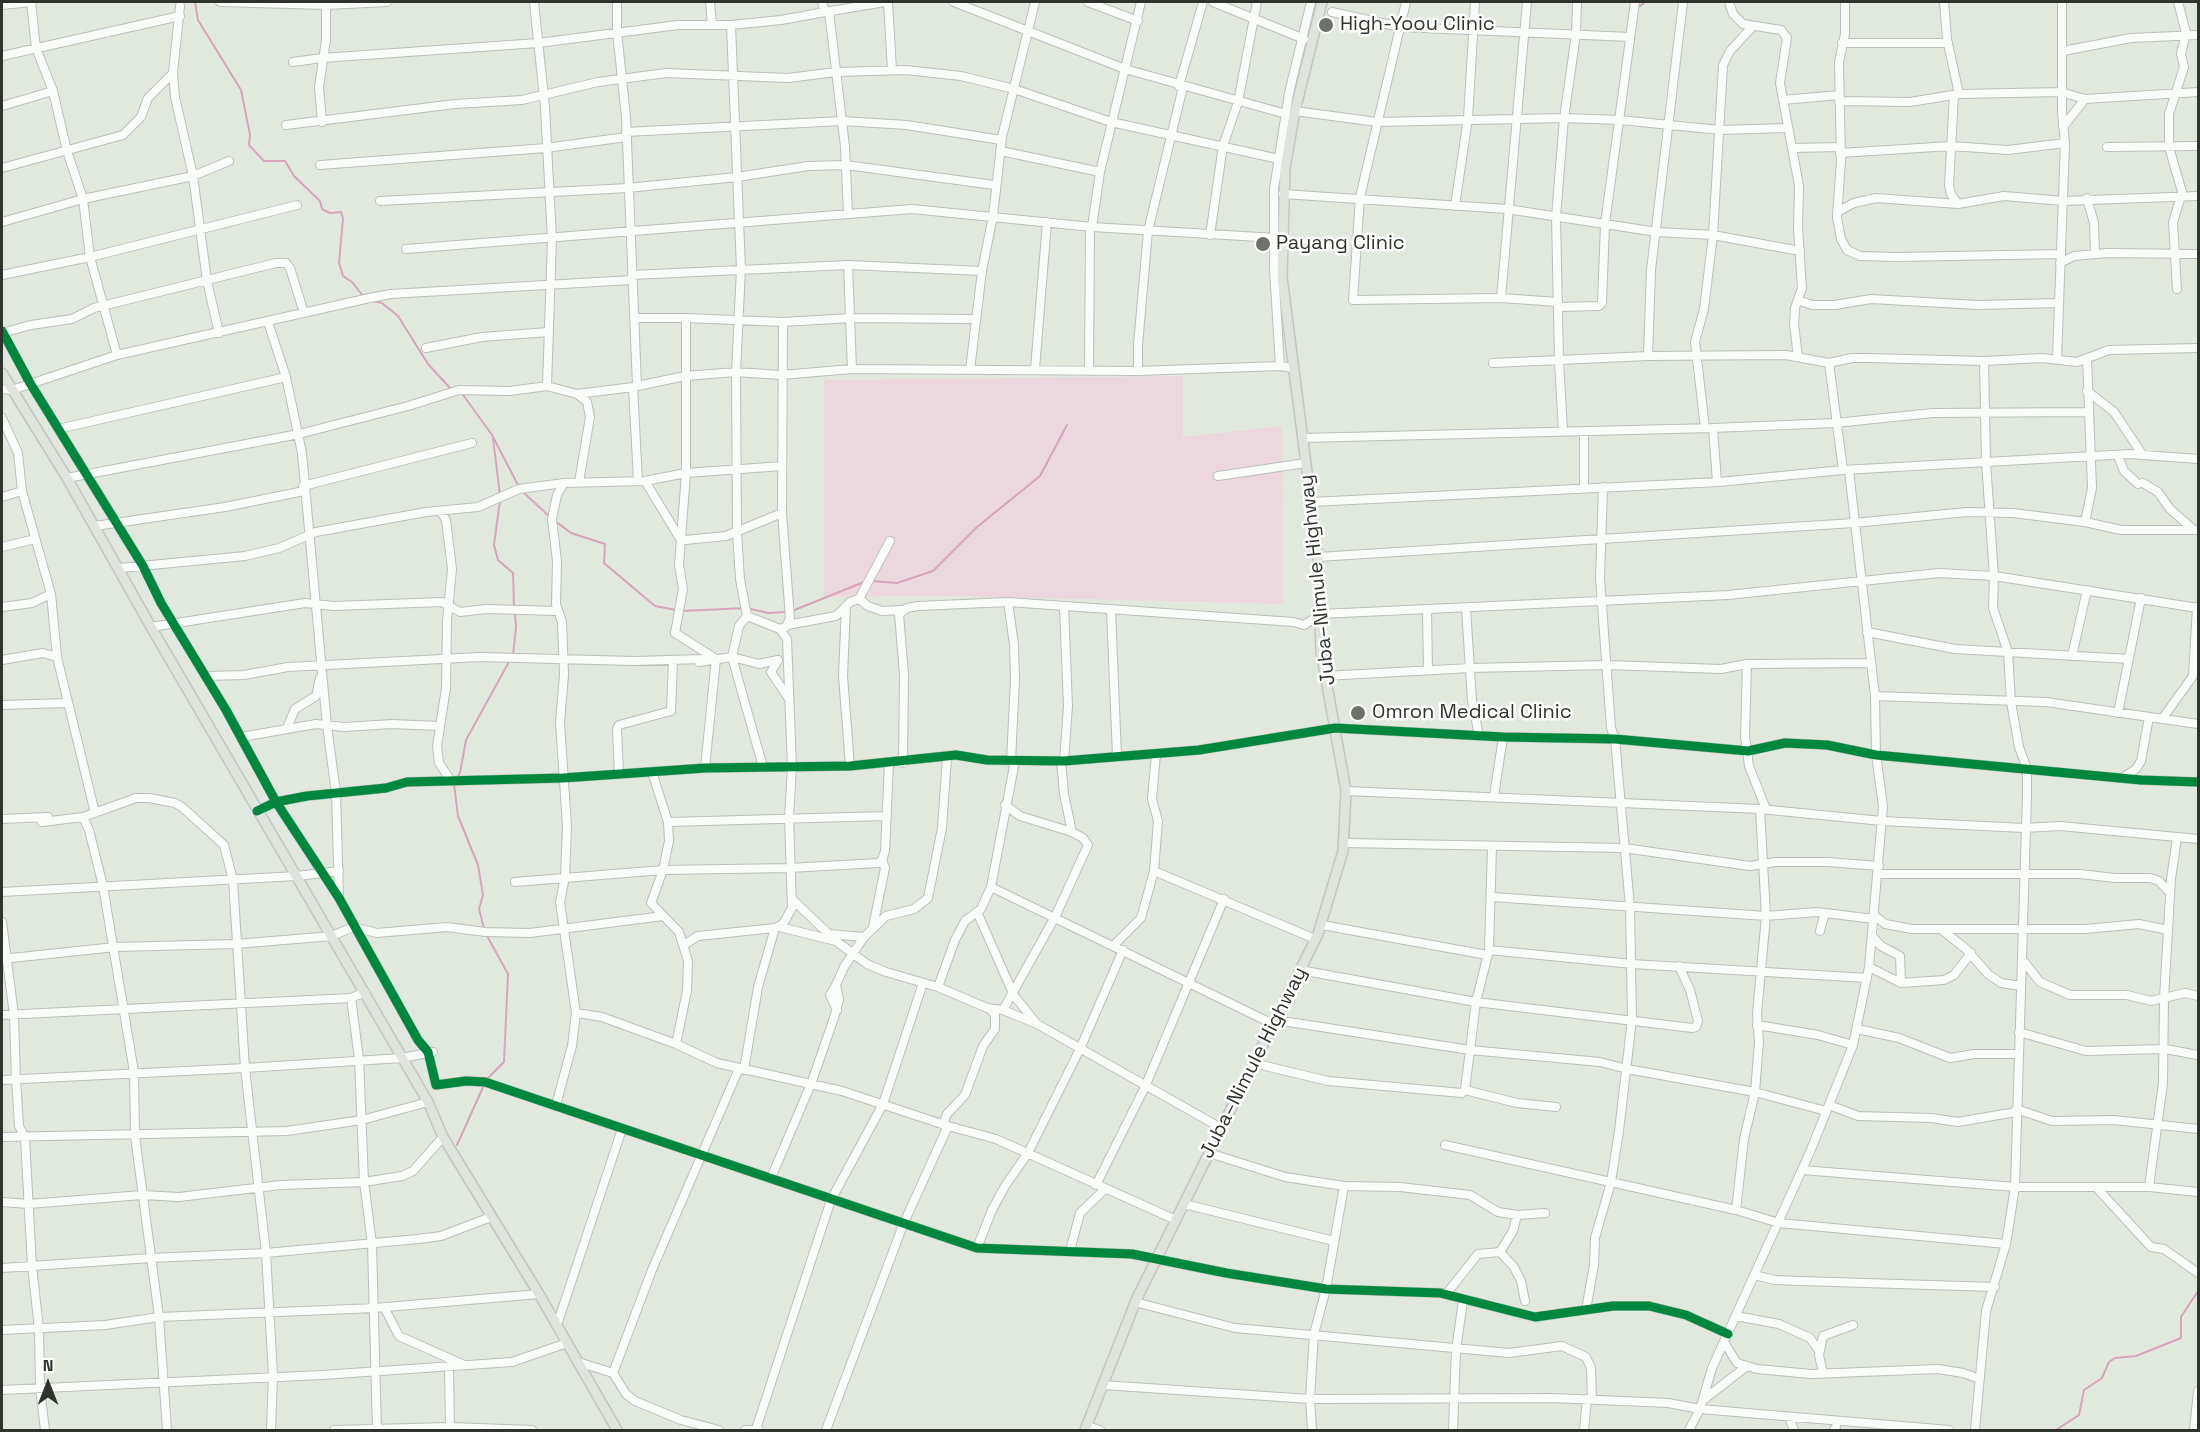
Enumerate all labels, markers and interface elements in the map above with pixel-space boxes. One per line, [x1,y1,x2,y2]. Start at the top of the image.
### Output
place label: High-Yoou Clinic [1340,13,1495,37]
marker: High-Yoou Clinic [1317,16,1335,34]
place label: Payang Clinic [1276,232,1405,256]
marker: Payang Clinic [1254,235,1272,253]
street label: Juba–Nimule Highway [1295,473,1341,687]
place label: Omron Medical Clinic [1372,701,1572,725]
marker: Omron Medical Clinic [1349,704,1367,722]
street label: Juba–Nimule Highway [1195,963,1313,1163]
north arrow [18,1354,78,1414]
text: N [43,1355,53,1376]

